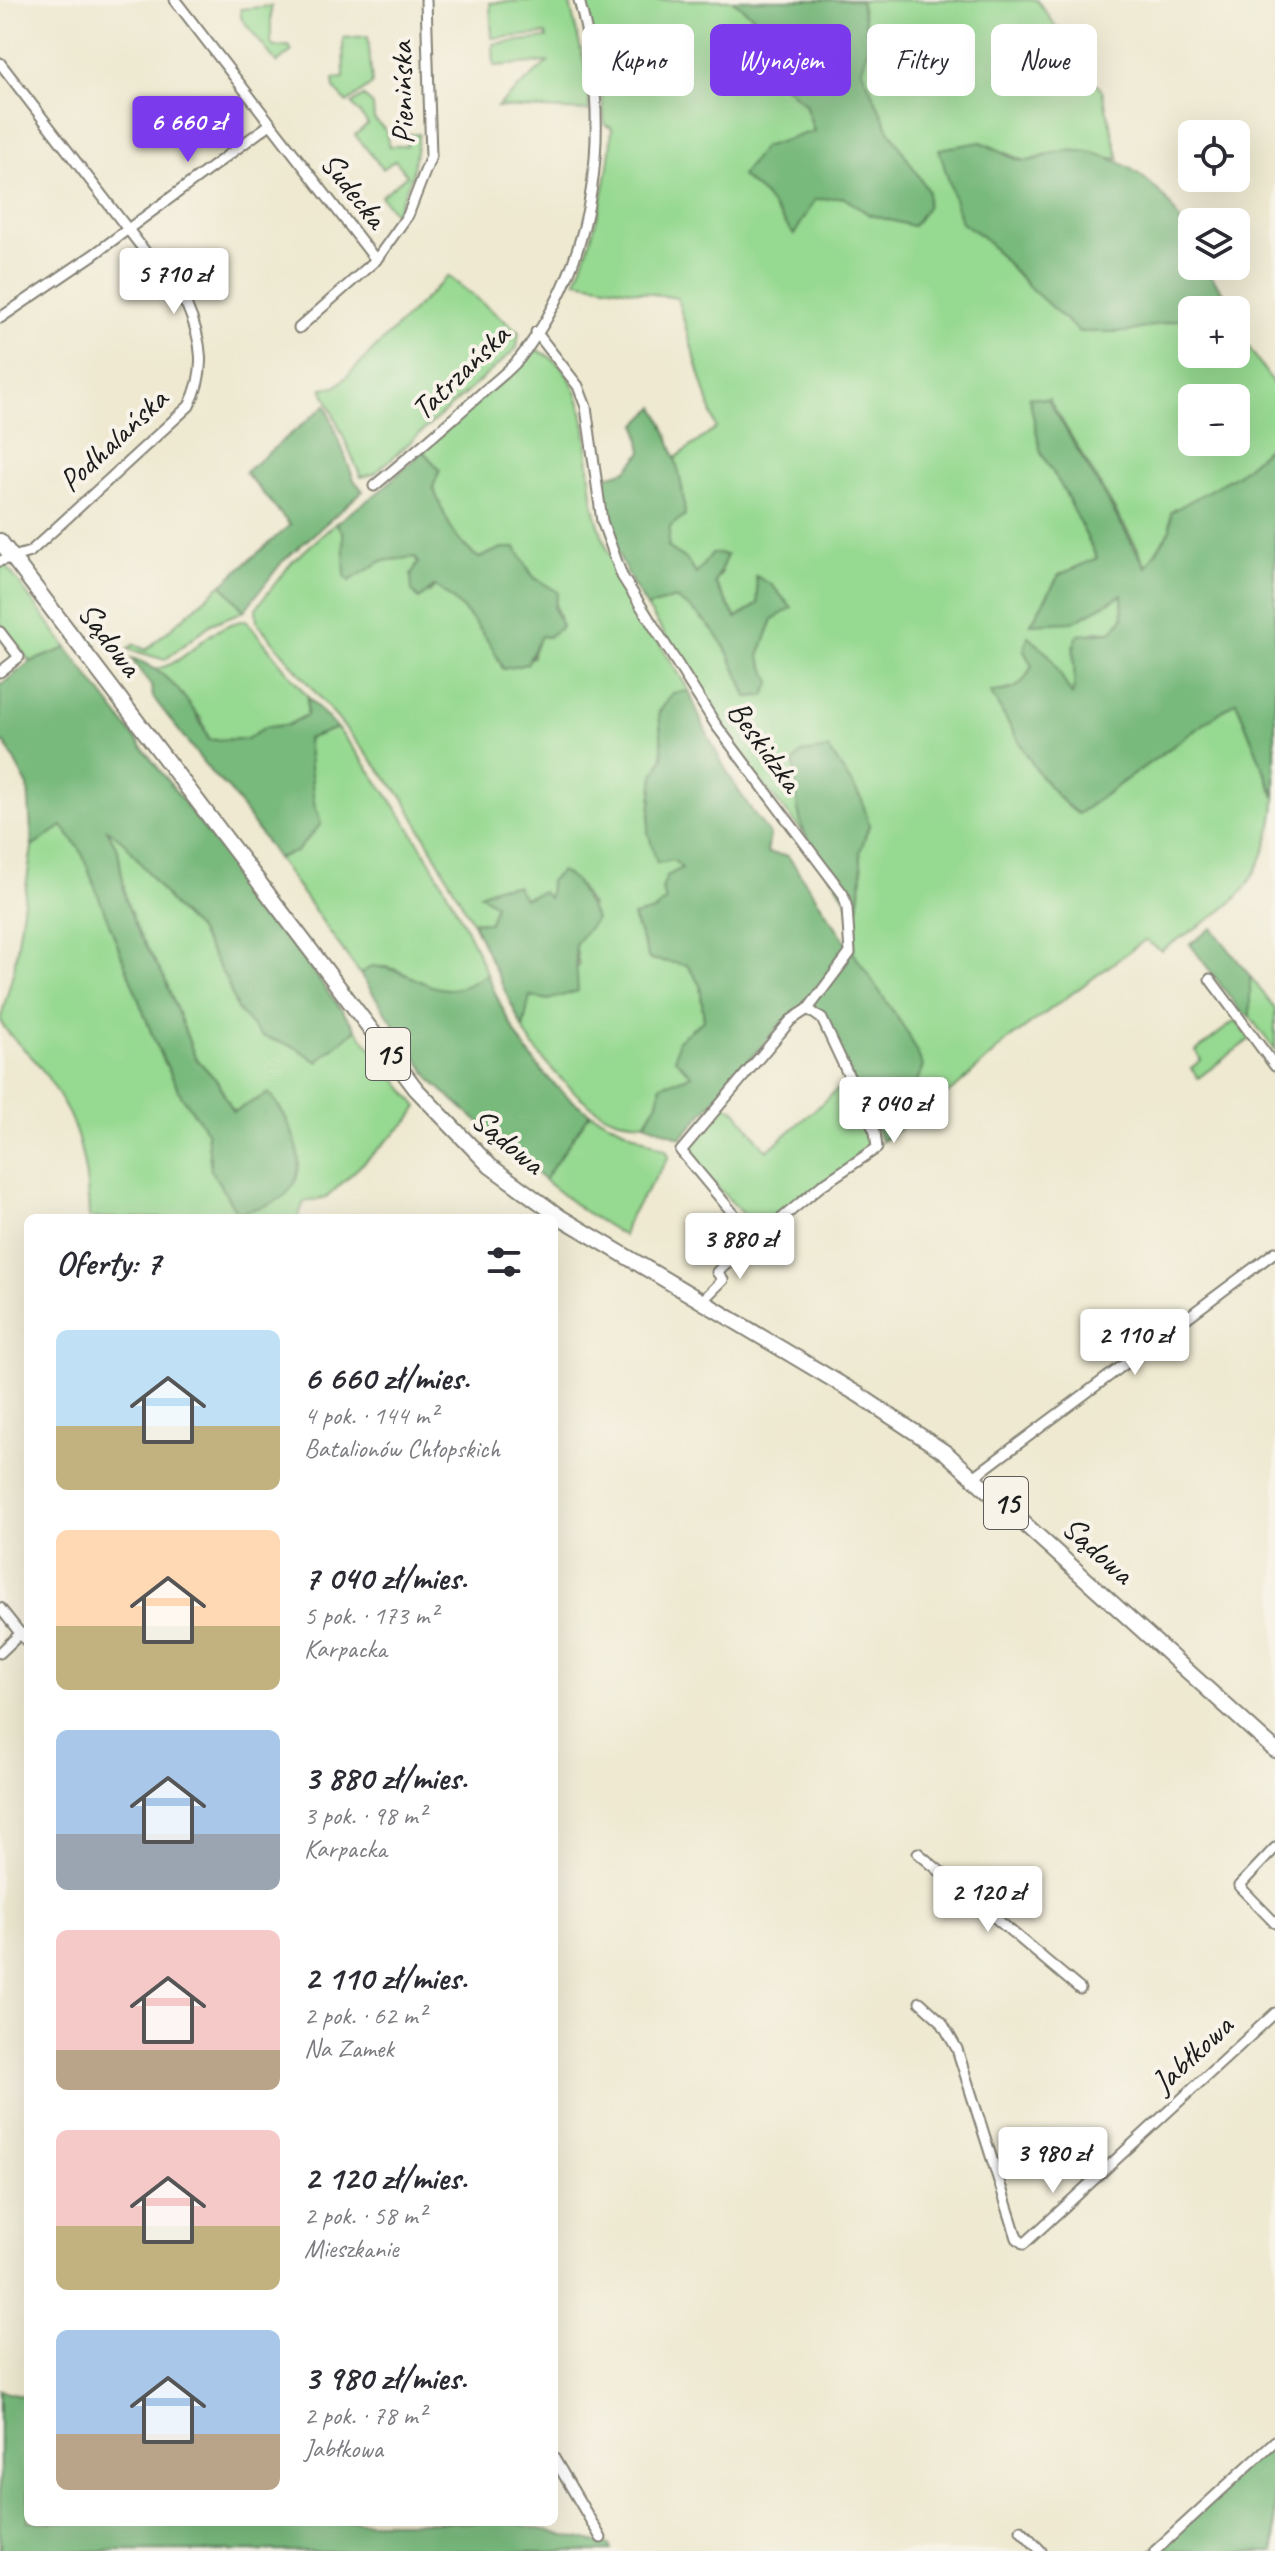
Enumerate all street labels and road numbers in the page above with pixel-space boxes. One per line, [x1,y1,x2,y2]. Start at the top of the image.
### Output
street label: Pienińska [381,39,423,145]
street label: Sudecka [311,144,398,239]
street label: Tatrzańska [402,314,519,429]
street label: Podhalańska [50,378,178,501]
street label: Sądowa [69,594,153,686]
street label: Beskidzka [718,692,814,802]
road number: 15 [366,1028,410,1080]
street label: Sądowa [463,1099,555,1185]
road number: 15 [984,1477,1028,1529]
street label: Sądowa [1054,1507,1144,1594]
street label: Jabłkowa [1141,2004,1243,2104]

